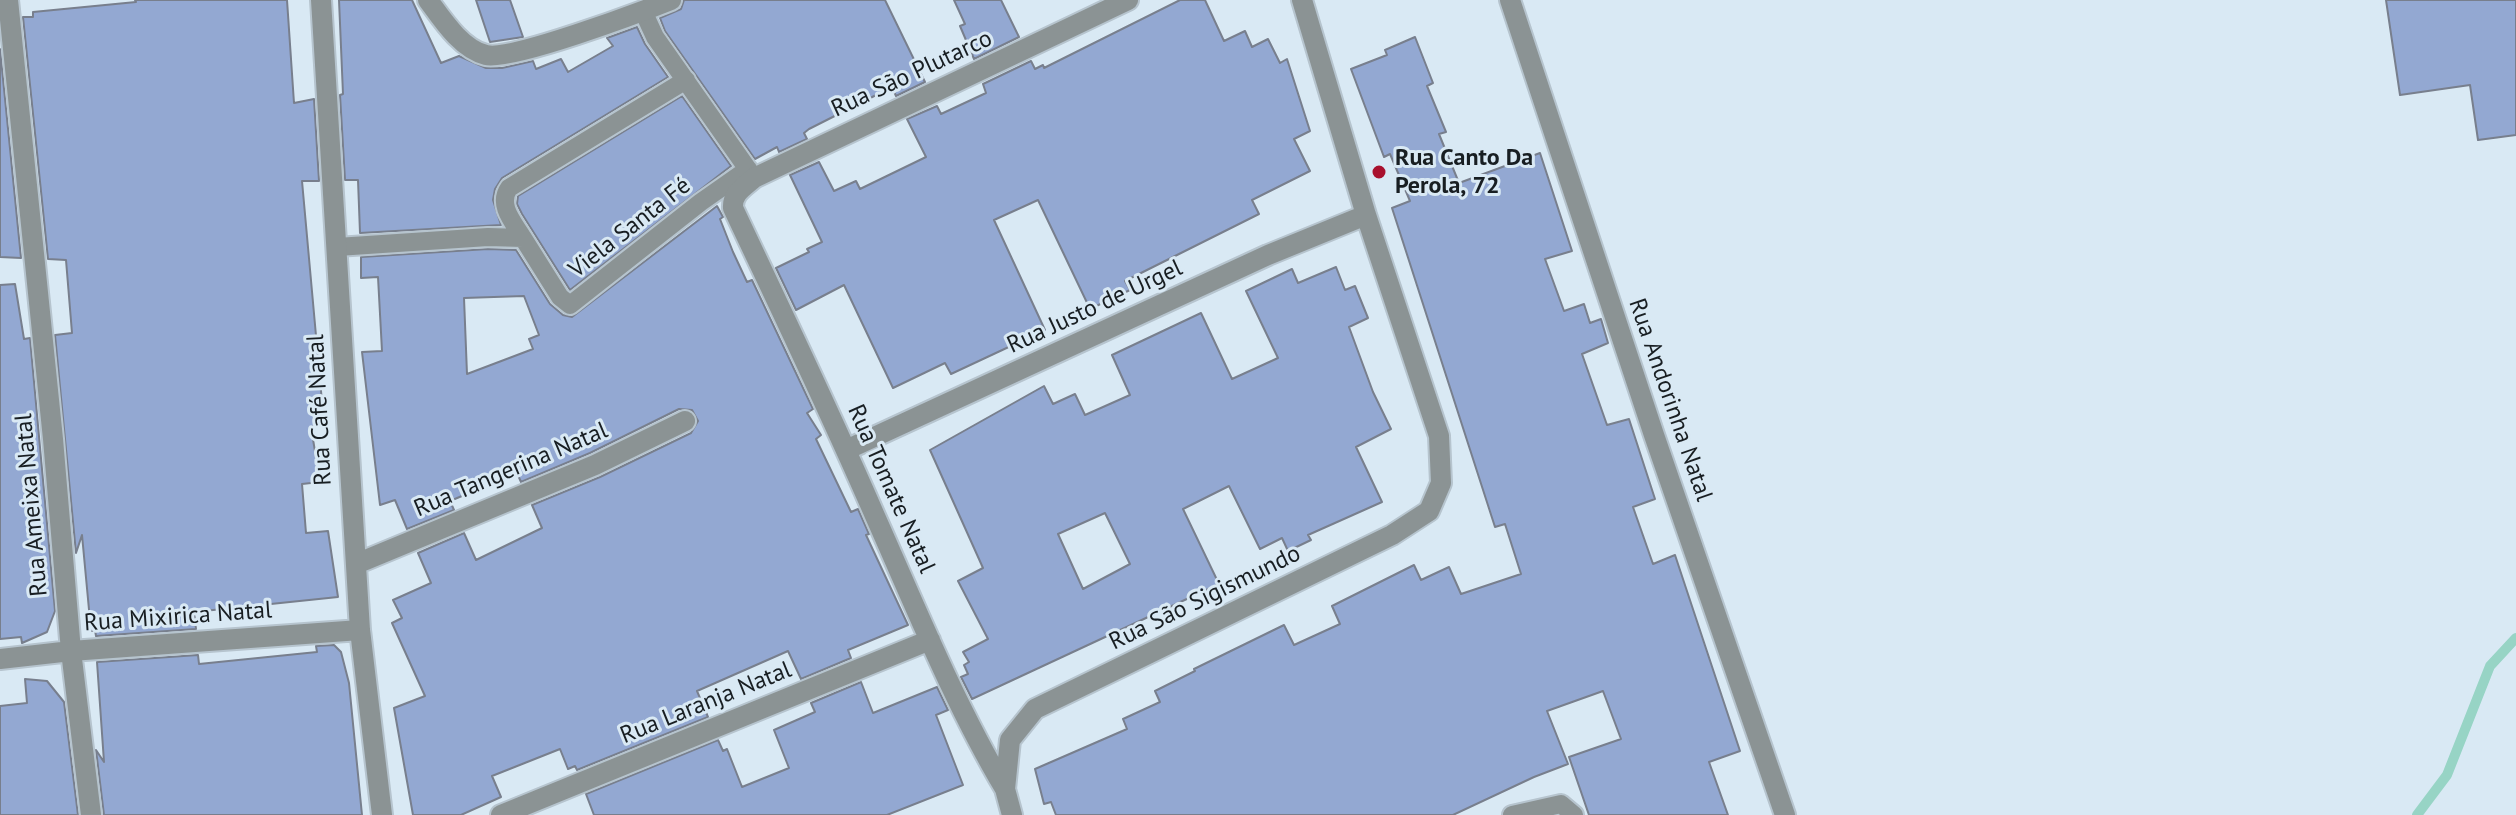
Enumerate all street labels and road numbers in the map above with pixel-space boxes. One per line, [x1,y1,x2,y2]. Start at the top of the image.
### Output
street label: Rua São Plutarco [827,24,997,124]
street label: Viela Santa Fé [563,172,697,284]
street label: Rua Justo de Urgel [1003,254,1187,360]
street label: Rua Andorinha Natal [1622,295,1718,505]
street label: Rua Café Natal [302,334,338,486]
street label: Rua Tomate Natal [841,400,941,578]
street label: Rua Ameixa Natal [10,412,54,598]
street label: Rua Tangerina Natal [410,416,612,524]
street label: Rua São Sigismundo [1105,539,1305,657]
street label: Rua Mixirica Natal [83,596,273,638]
street label: Rua Laranja Natal [616,656,796,750]

